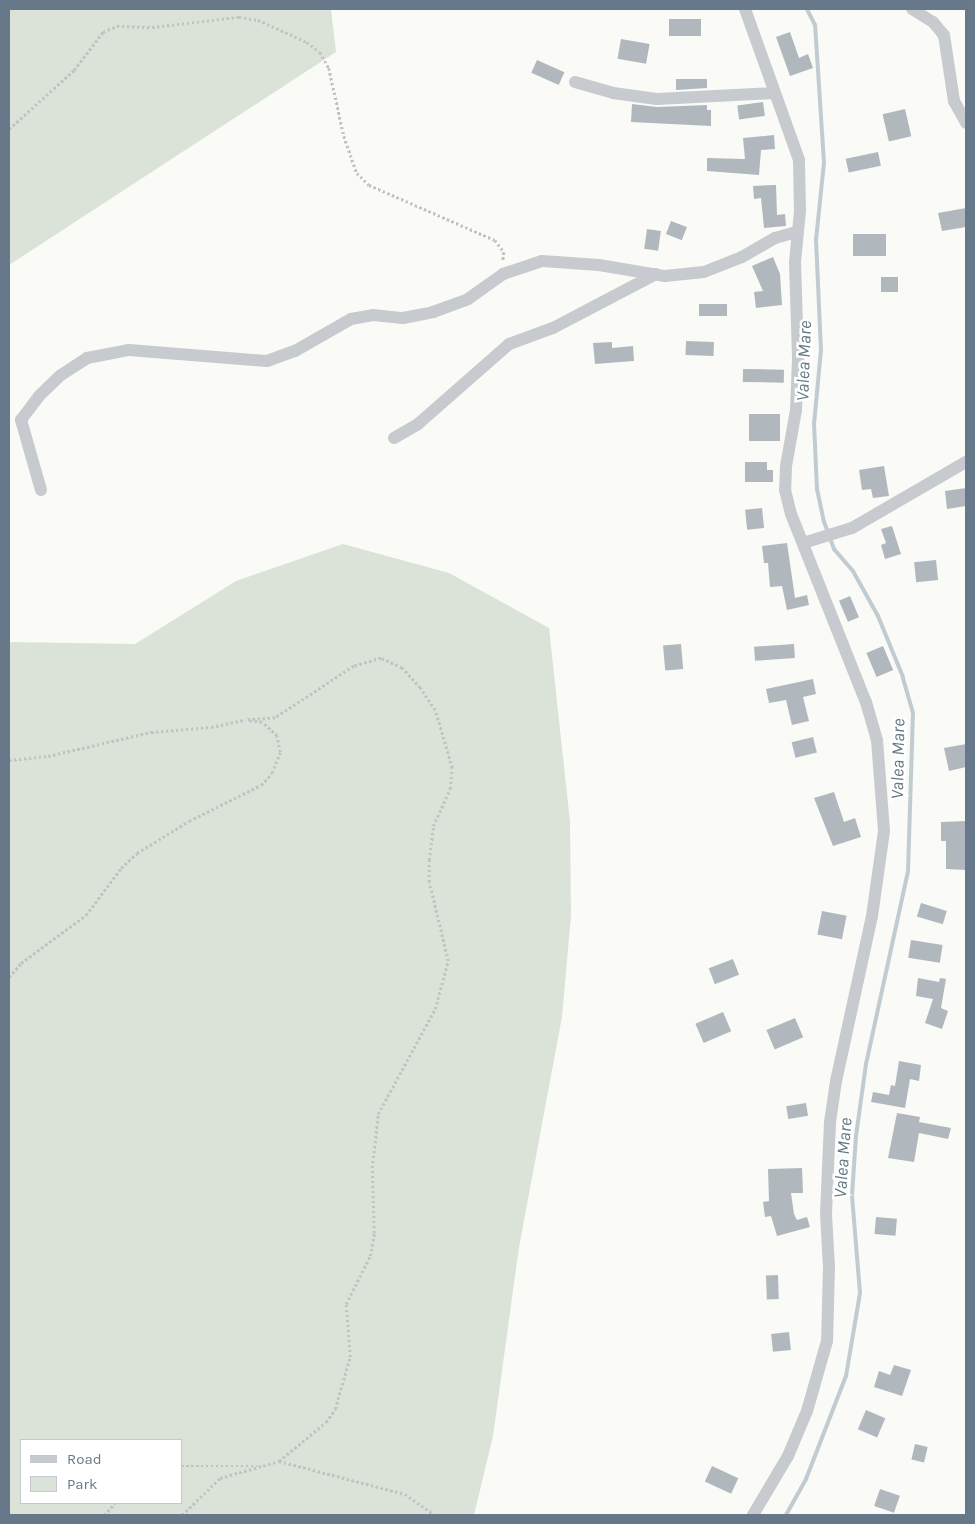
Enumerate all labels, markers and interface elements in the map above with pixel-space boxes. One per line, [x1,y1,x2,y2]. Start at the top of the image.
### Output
water label: Valea Mare [792,320,816,402]
water label: Valea Mare [886,718,910,800]
water label: Valea Mare [829,1117,857,1199]
legend [20,1439,182,1504]
text: Road [67,1450,102,1468]
text: Park [67,1475,97,1493]

